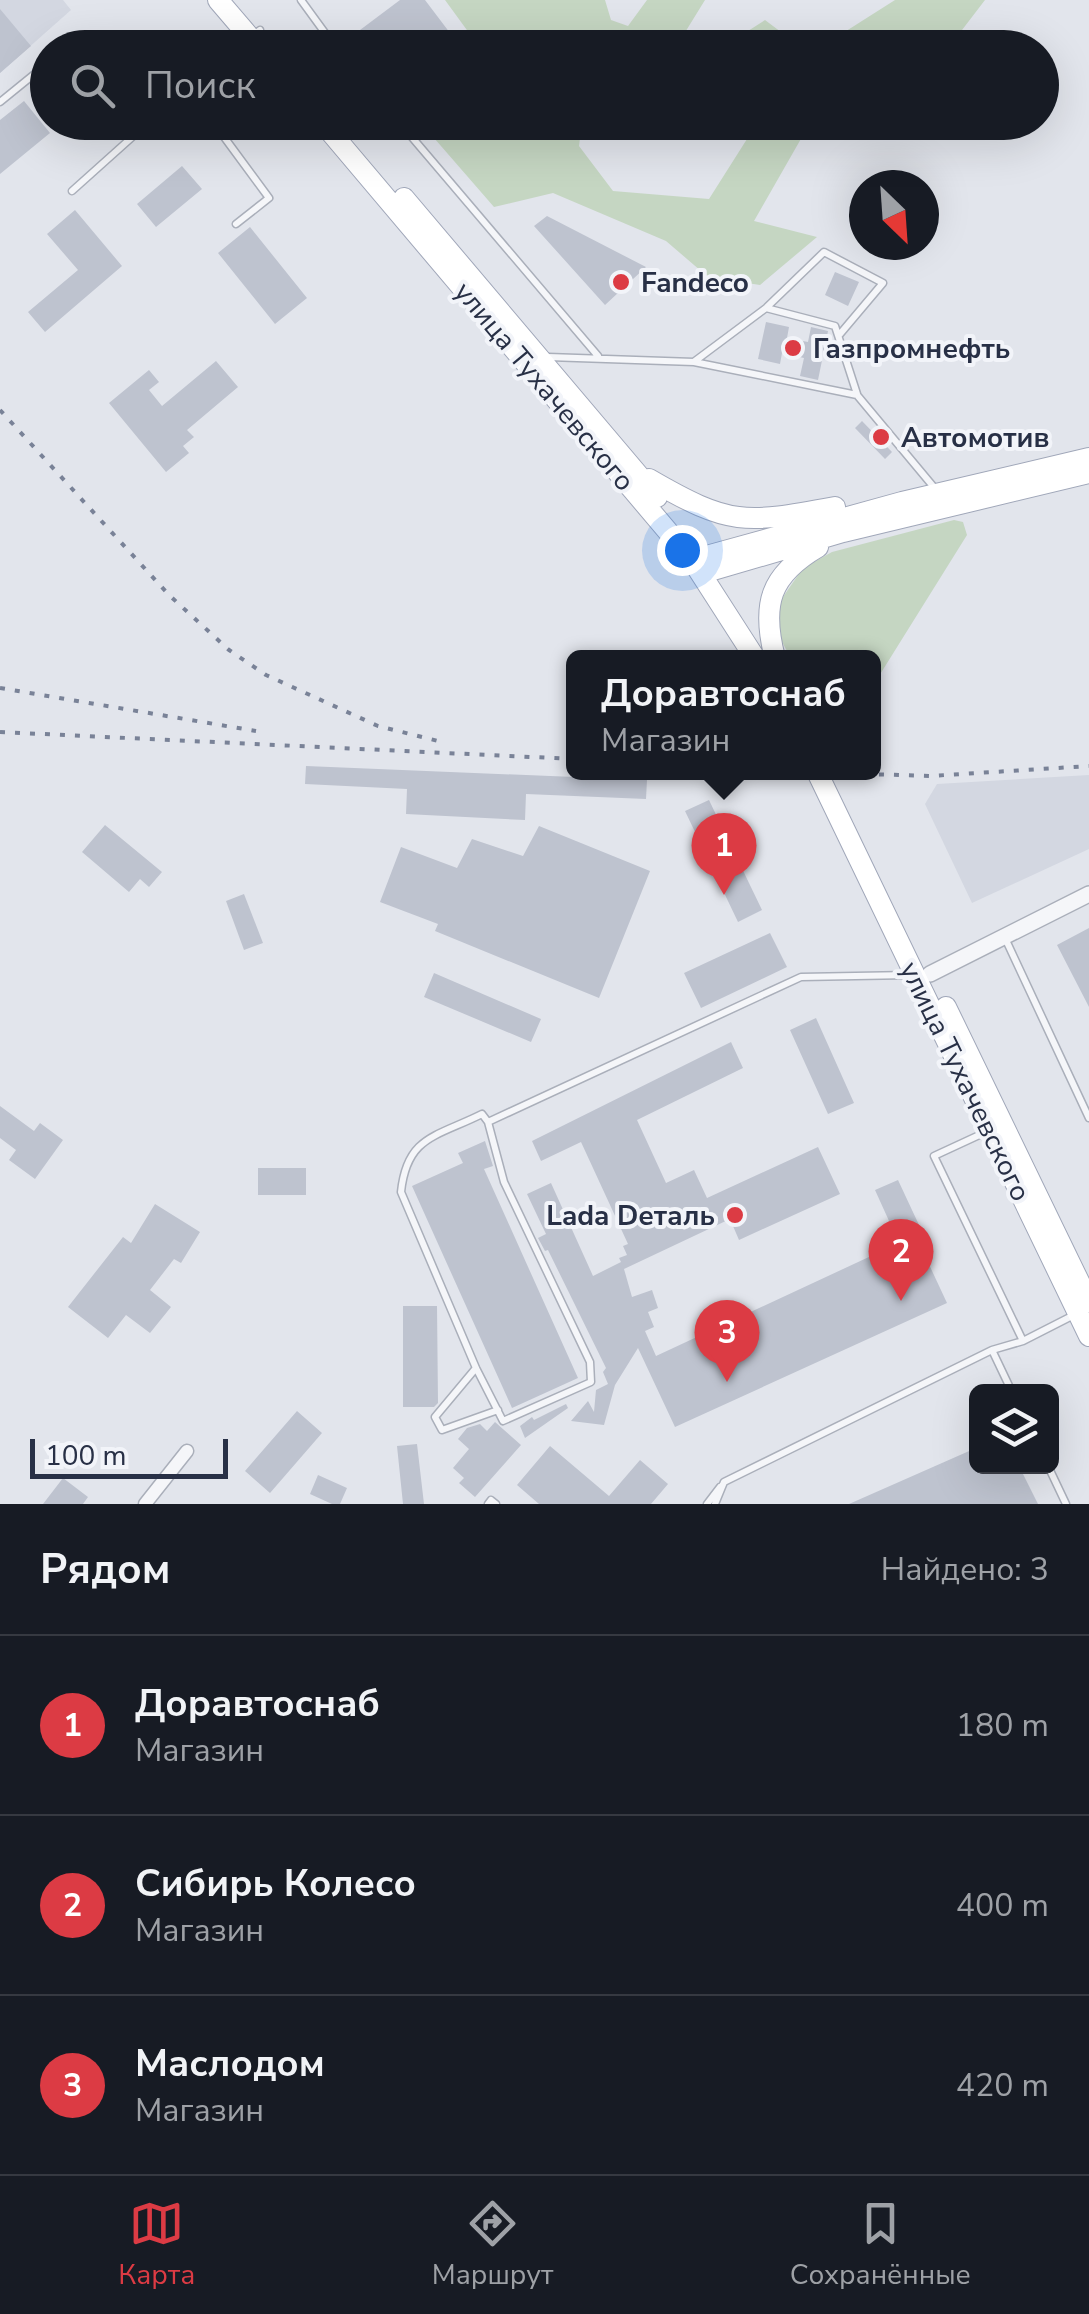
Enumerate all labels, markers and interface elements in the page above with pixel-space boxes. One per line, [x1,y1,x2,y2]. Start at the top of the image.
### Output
search box [30,30,1059,140]
icon: search [65,58,120,113]
text: Поиск [145,60,255,111]
north arrow [849,170,939,260]
place label: Fandeco [641,264,749,302]
marker: Fandeco [610,271,632,293]
street label: улица Тухачевского [445,274,643,499]
place label: Газпромнефть [813,330,1010,368]
marker: Газпромнефть [782,337,804,359]
place label: Автомотив [901,419,1049,457]
marker: Автомотив [870,426,892,448]
your location [657,525,708,576]
popup [566,650,881,780]
text: Доравтоснаб [601,668,846,719]
text: Магазин [601,719,730,762]
pin: 1 [692,812,756,895]
street label: улица Тухачевского [891,955,1040,1208]
place label: Lada Dеталь [546,1197,715,1235]
marker: Lada Dеталь [724,1204,746,1226]
pin: 2 [868,1218,934,1301]
pin: 3 [694,1300,760,1382]
map controls [969,1384,1059,1474]
button: layers [969,1384,1059,1474]
scale bar [30,1434,228,1478]
text: 100 m [45,1437,127,1475]
text: Рядом [40,1541,170,1598]
text: Найдено: 3 [881,1548,1049,1591]
text: Доравтоснаб [135,1678,380,1729]
text: 1 [63,1704,82,1747]
text: 180 m [956,1704,1049,1747]
text: Магазин [135,1729,264,1772]
text: Сибирь Колесо [135,1858,416,1909]
text: 2 [63,1884,82,1927]
text: 400 m [956,1884,1049,1927]
text: Магазин [135,1909,264,1952]
text: Маслодом [135,2038,325,2089]
text: 3 [63,2064,82,2107]
text: 420 m [956,2064,1049,2107]
text: Магазин [135,2089,264,2132]
tab: Карта [118,2196,195,2294]
tab: Маршрут [432,2196,553,2294]
tab: Сохранённые [790,2196,971,2294]

